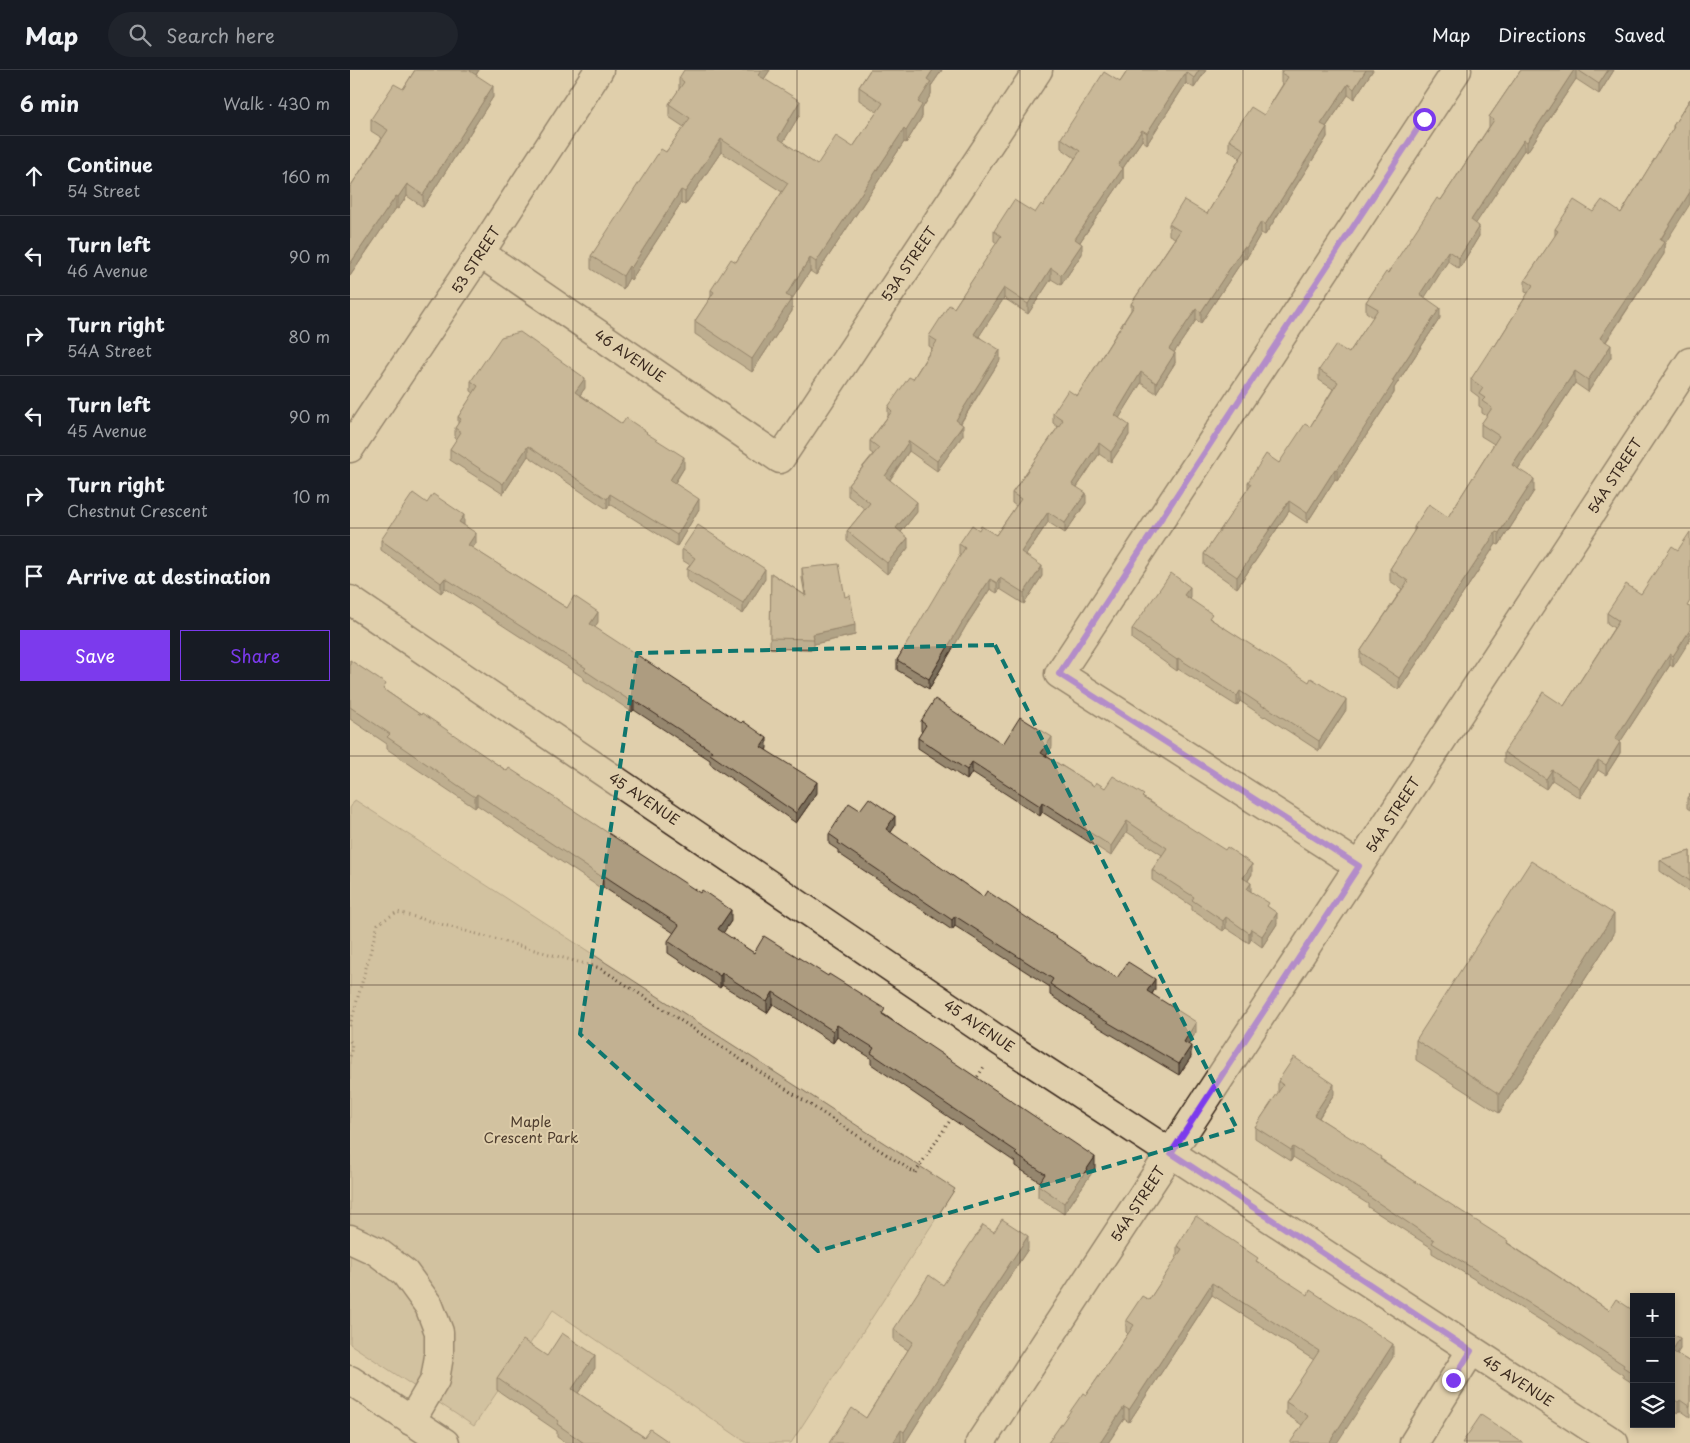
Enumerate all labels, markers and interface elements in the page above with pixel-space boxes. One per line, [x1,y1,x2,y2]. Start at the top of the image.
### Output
search box [108,12,458,57]
text: Map [25,17,78,53]
icon: search [126,21,154,49]
text: Search here [166,21,275,49]
text: Map [1432,21,1470,48]
text: Directions [1498,21,1586,48]
text: Saved [1614,21,1665,48]
text: 6 min [20,87,79,119]
text: Walk · 430 m [223,91,330,115]
route start [1413,108,1436,131]
text: Continue [67,150,153,178]
icon: ahead [20,162,48,190]
text: 160 m [282,164,330,188]
text: 54 Street [67,178,140,202]
street label: 53 STREET [446,222,505,298]
street label: 53A STREET [876,222,942,305]
text: Turn left [67,230,151,258]
icon: left [20,242,48,270]
text: 90 m [289,244,330,268]
text: 46 Avenue [67,258,148,282]
text: Turn right [67,310,165,338]
icon: right [20,322,48,350]
text: 80 m [288,324,330,348]
street label: 46 AVENUE [590,324,670,387]
text: 54A Street [67,338,152,362]
text: Turn left [67,390,151,418]
icon: left [20,402,48,430]
text: 90 m [289,404,330,428]
text: 45 Avenue [67,418,147,442]
street label: 54A STREET [1582,433,1647,518]
text: Turn right [67,470,165,498]
icon: right [20,482,48,510]
text: 10 m [293,484,330,508]
text: Chestnut Crescent [67,498,207,522]
icon: arrive [20,562,48,590]
text: Arrive at destination [67,562,271,590]
button: Save [20,630,170,681]
button: Share [180,630,330,681]
street label: 45 AVENUE [605,767,684,830]
street label: 54A STREET [1360,772,1425,857]
street label: 45 AVENUE [940,994,1019,1057]
park label: Maple Crescent Park [483,1111,579,1148]
street label: 54A STREET [1105,1161,1170,1246]
map controls [1630,1293,1675,1428]
button: + [1630,1293,1675,1338]
button: − [1630,1338,1675,1383]
street label: 45 AVENUE [1478,1350,1558,1412]
route end [1442,1369,1465,1392]
button: layers [1630,1383,1675,1428]

